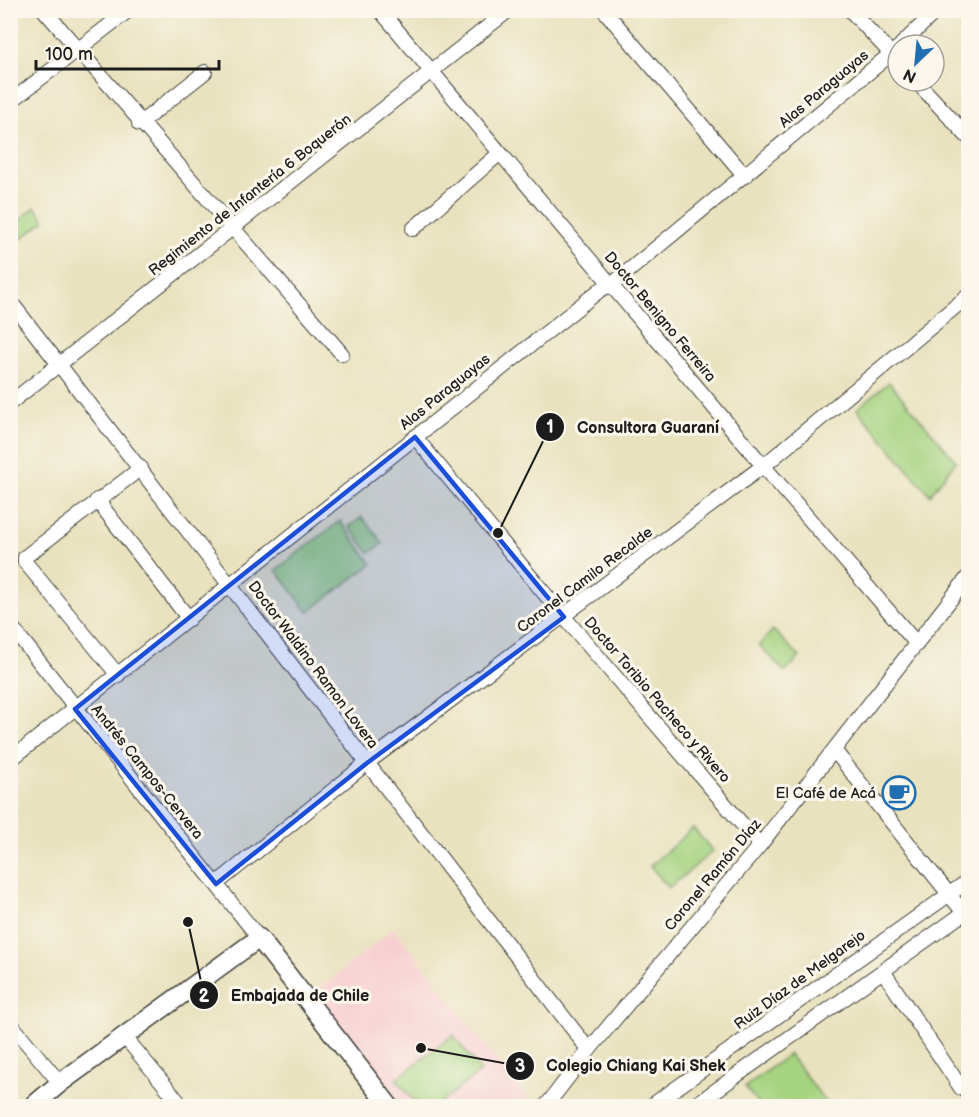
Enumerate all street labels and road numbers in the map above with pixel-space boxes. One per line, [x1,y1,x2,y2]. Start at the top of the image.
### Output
street label: Alas Paraguayas [775,46,873,132]
street label: Regimiento de Infantería 6 Boquerón [145,110,355,280]
street label: Doctor Benigno Ferreira [600,248,720,386]
street label: Alas Paraguayas [396,349,495,434]
street label: Coronel Camilo Recalde [513,523,657,637]
street label: Doctor Waldino Ramon Lovera [244,577,382,753]
street label: Doctor Toribio Pacheco y Rivero [580,613,734,787]
street label: Andrés Campos-Cervera [87,701,207,843]
street label: Coronel Ramón Díaz [661,815,766,935]
street label: Ruiz Díaz de Melgarejo [731,926,869,1034]

